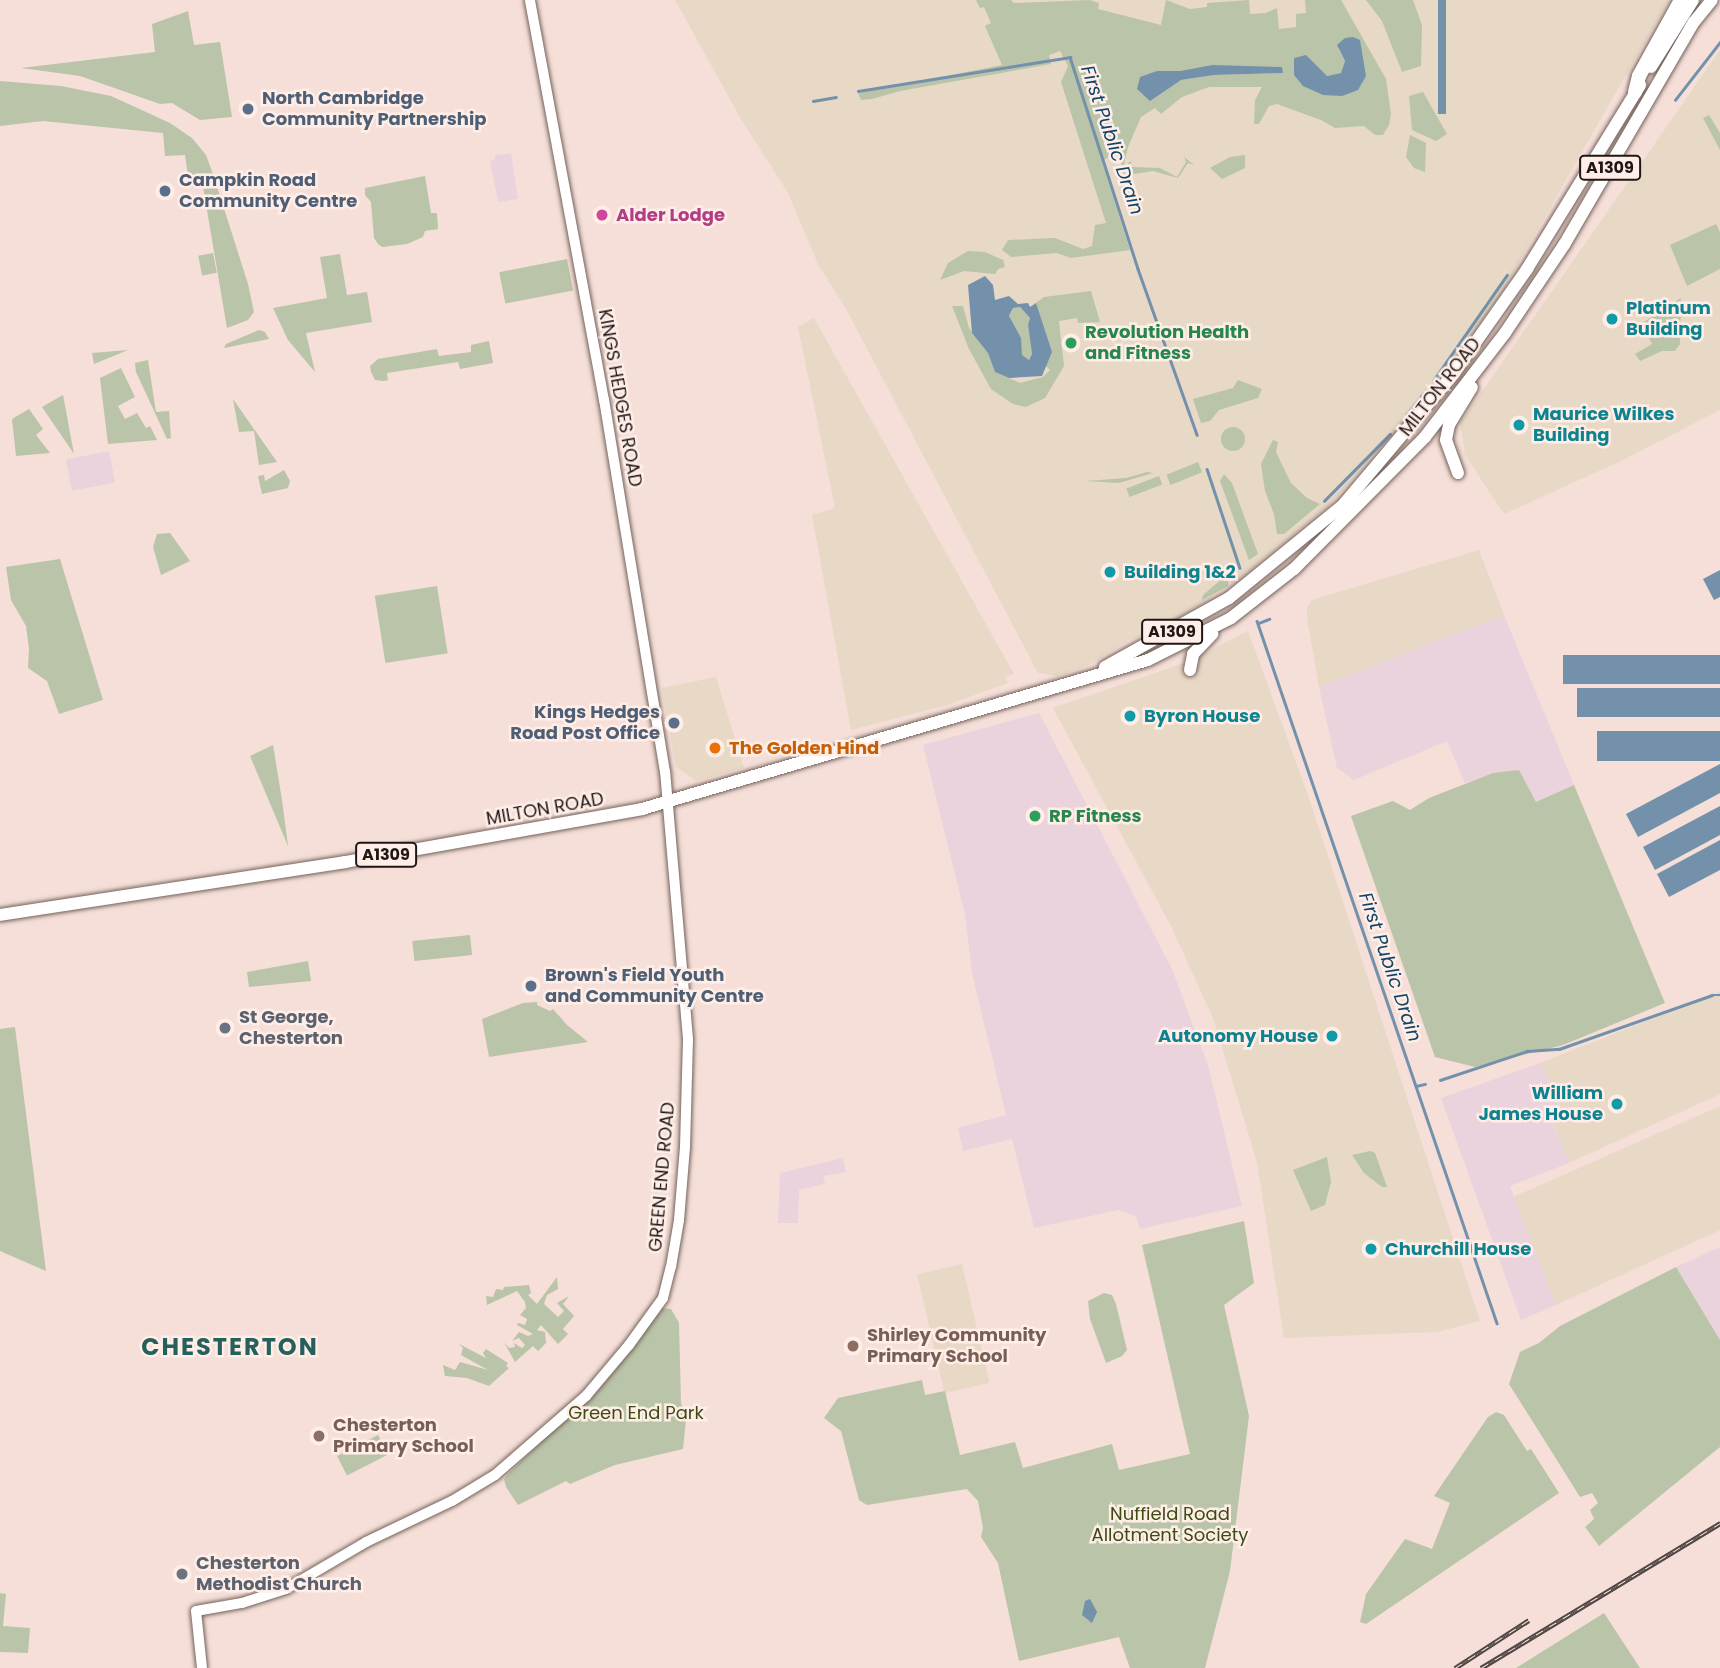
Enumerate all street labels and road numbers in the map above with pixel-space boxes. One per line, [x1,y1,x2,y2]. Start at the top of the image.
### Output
road number: A1309 [1578,156,1642,180]
street label: KINGS HEDGES ROAD [594,307,646,489]
street label: MILTON ROAD [1395,333,1485,441]
road number: A1309 [1140,620,1204,645]
street label: MILTON ROAD [485,788,605,830]
road number: A1309 [354,842,418,868]
street label: GREEN END ROAD [645,1101,679,1253]

